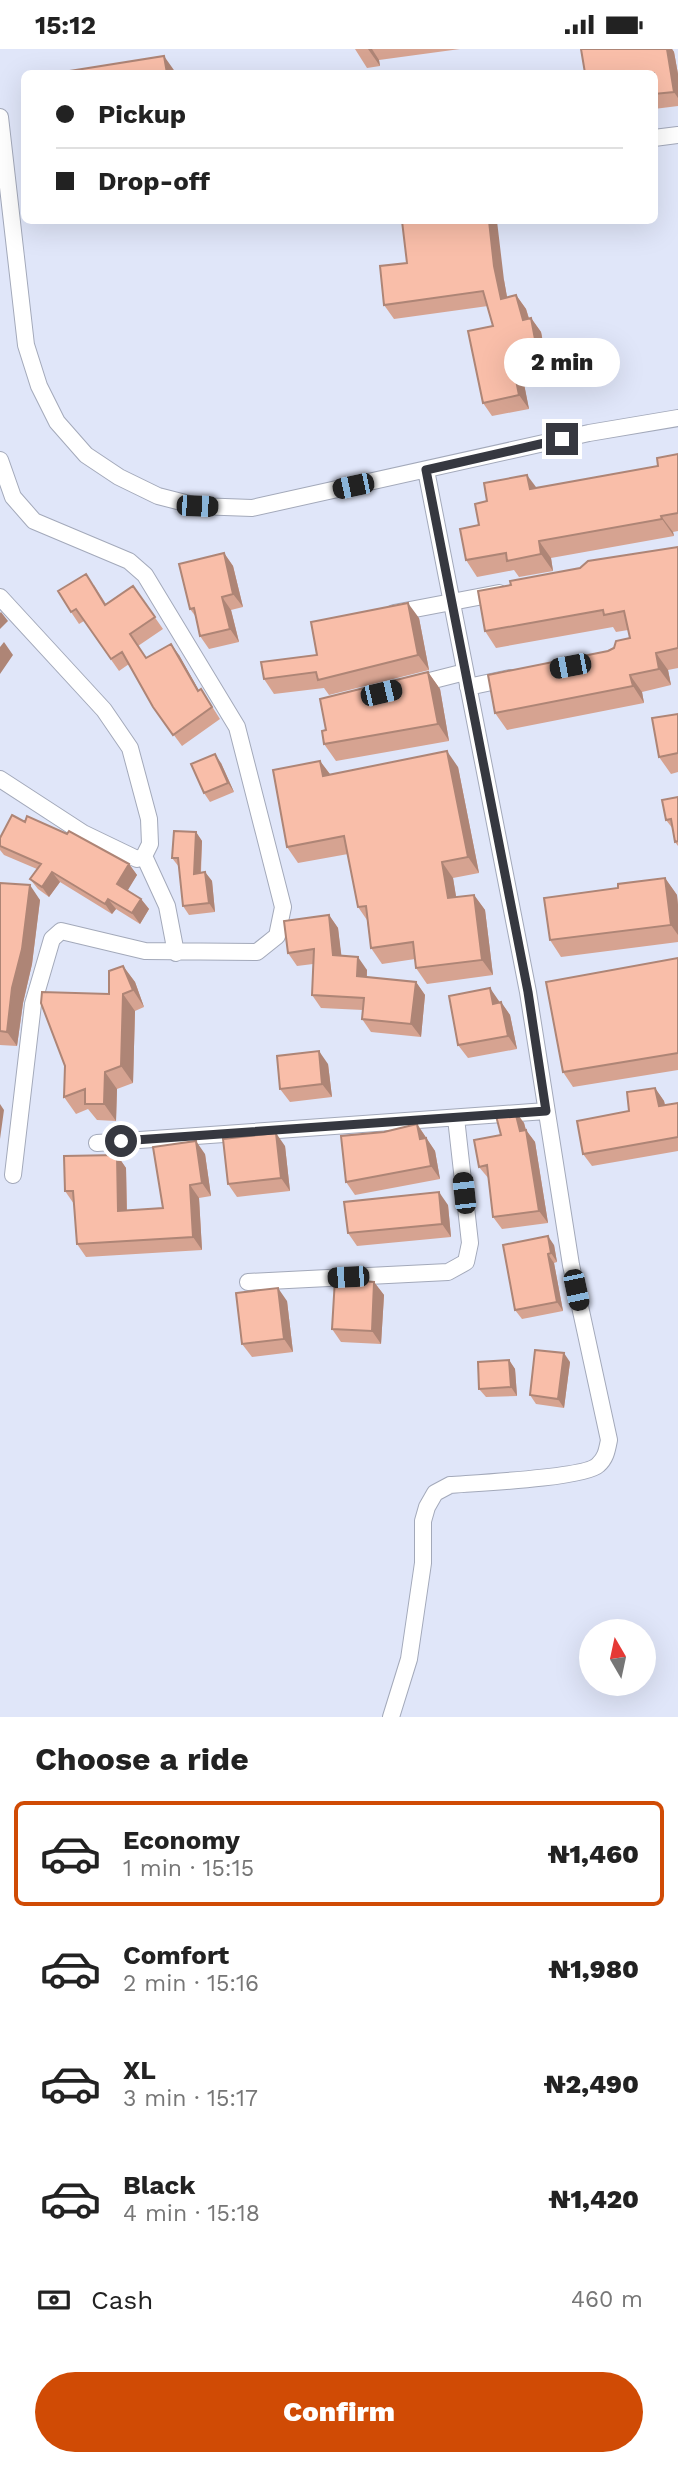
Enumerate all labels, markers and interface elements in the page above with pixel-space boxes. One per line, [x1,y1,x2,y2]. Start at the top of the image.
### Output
text: 15:12 [35,10,96,40]
text: Pickup [98,99,186,129]
text: Drop-off [98,166,210,196]
callout: 2 min [504,337,620,387]
text: 2 min [531,349,593,376]
route end [546,423,578,455]
car [331,471,376,501]
car [176,495,219,517]
car [548,652,593,680]
car [359,678,404,708]
route start [105,1125,137,1157]
car [452,1171,477,1215]
car [327,1265,370,1289]
car [562,1267,591,1313]
north arrow [579,1619,656,1696]
map controls [579,1619,656,1696]
text: Choose a ride [35,1740,249,1778]
icon: car [39,1822,102,1885]
text: Economy [123,1825,240,1855]
text: ₦1,460 [547,1839,639,1869]
text: 1 min · 15:15 [123,1855,254,1882]
icon: car [39,1937,102,2000]
text: Comfort [123,1940,229,1970]
text: ₦1,980 [548,1954,639,1984]
text: 2 min · 15:16 [123,1970,259,1997]
icon: car [39,2052,102,2115]
text: XL [123,2055,156,2085]
text: ₦2,490 [543,2069,639,2099]
text: 3 min · 15:17 [123,2085,258,2112]
icon: car [39,2167,102,2230]
text: Black [123,2170,195,2200]
text: ₦1,420 [548,2184,639,2214]
text: 4 min · 15:18 [123,2200,260,2227]
icon: cash [35,2281,73,2319]
text: Cash [91,2285,153,2315]
text: 460 m [571,2286,643,2313]
button: Confirm [35,2372,643,2452]

